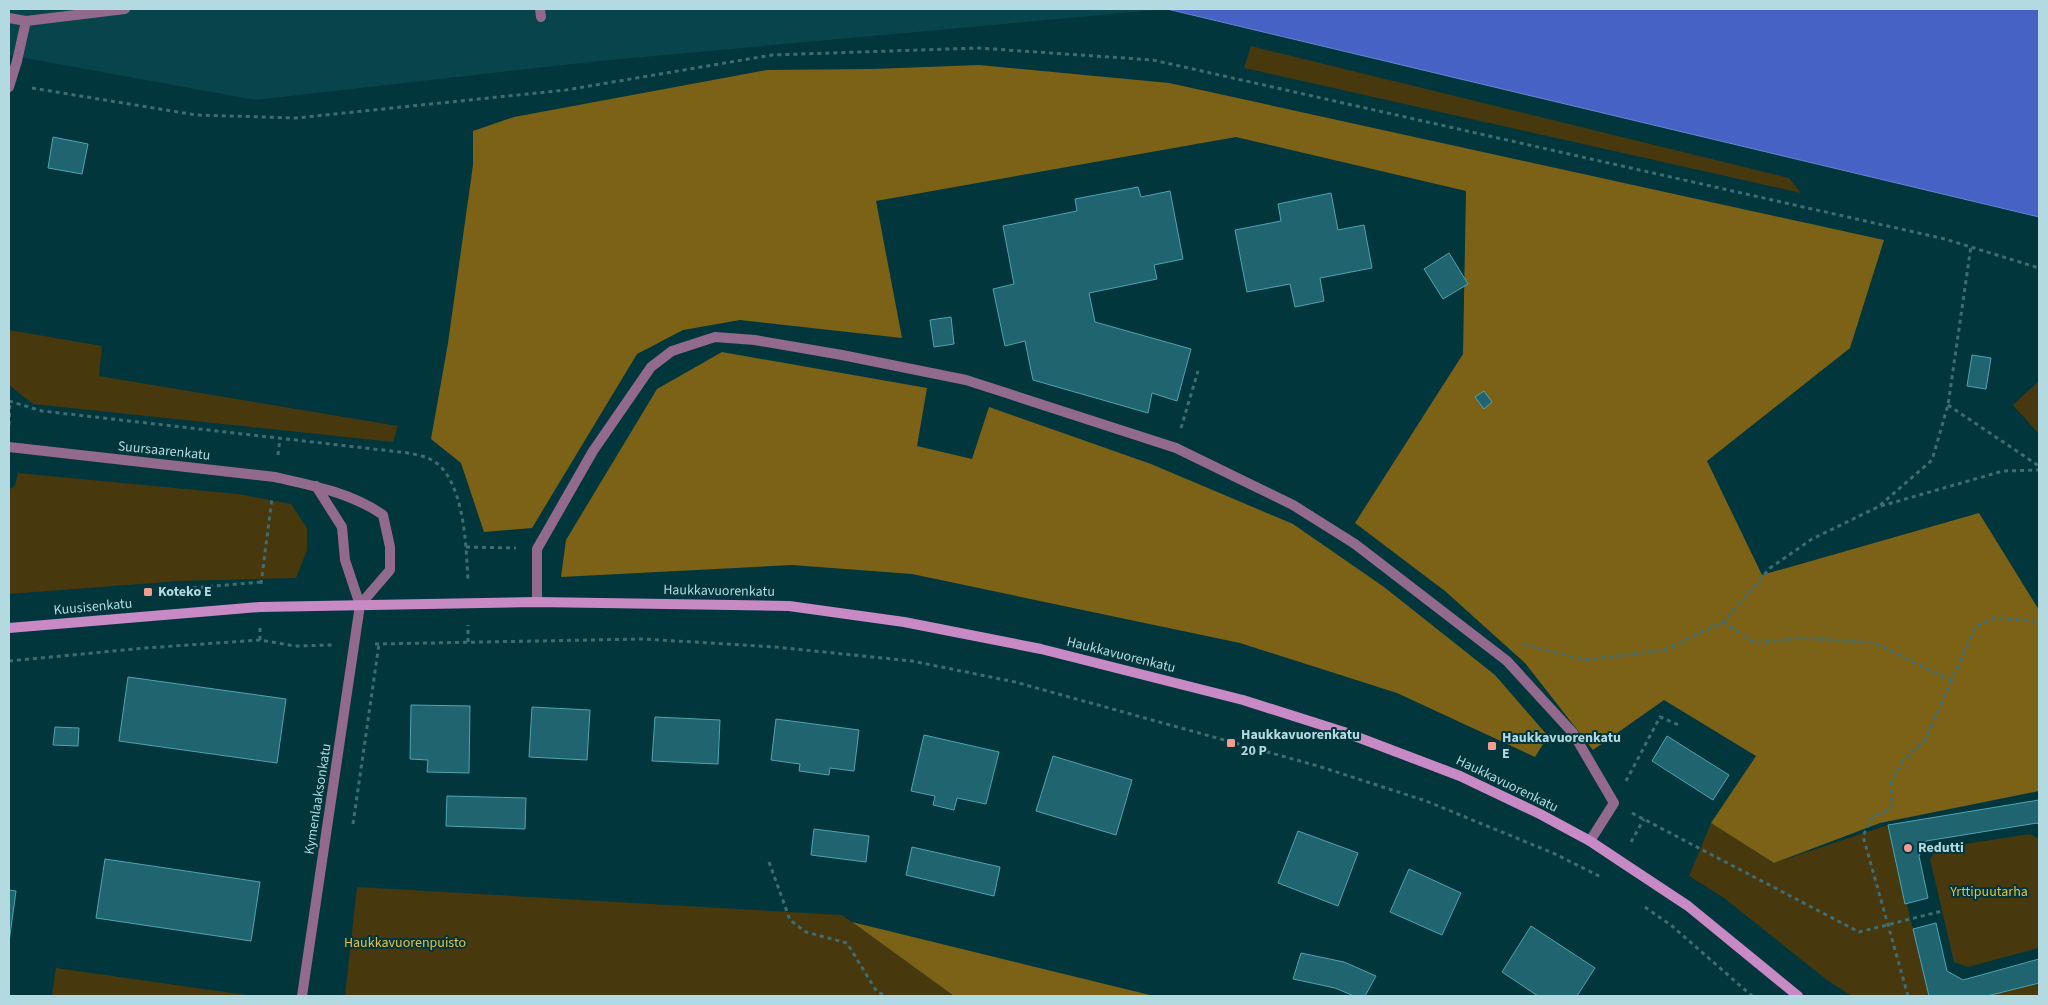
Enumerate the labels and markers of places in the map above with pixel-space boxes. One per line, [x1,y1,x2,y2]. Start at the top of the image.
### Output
place label: Koteko E [158,582,212,602]
marker: Koteko E [142,586,154,598]
place label: Haukkavuorenkatu 20 P [1241,725,1360,761]
place label: Haukkavuorenkatu E [1502,728,1621,764]
marker: Haukkavuorenkatu 20 P [1225,737,1237,749]
marker: Haukkavuorenkatu E [1486,740,1498,752]
place label: Redutti [1918,838,1964,858]
marker: Redutti [1902,842,1914,854]

